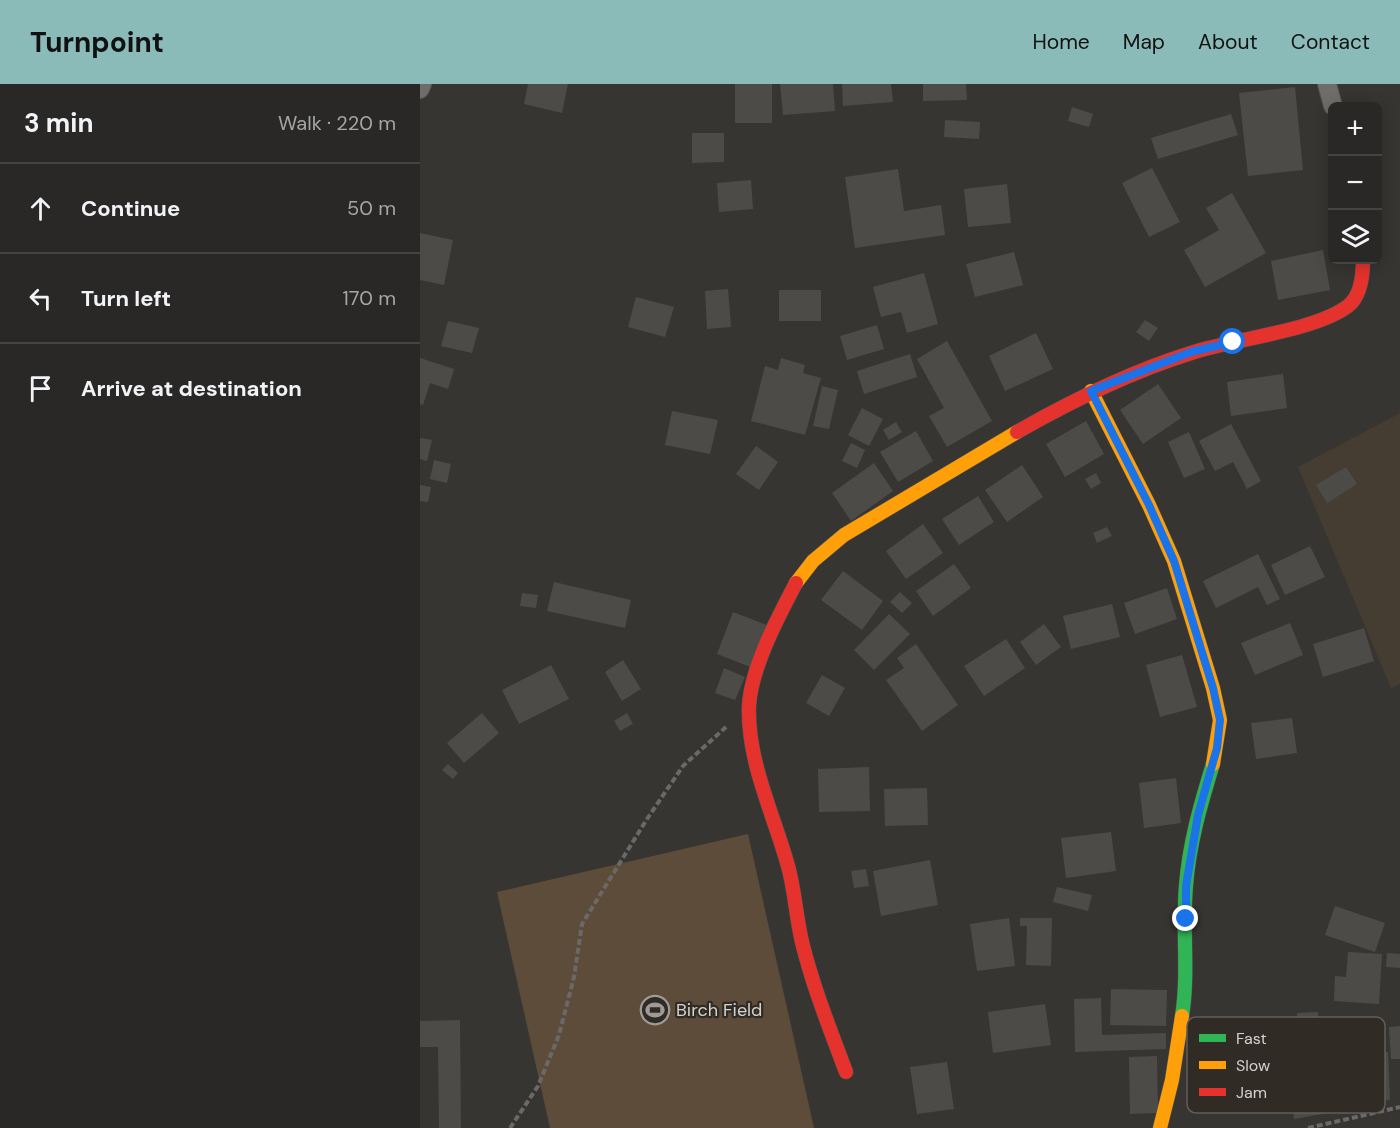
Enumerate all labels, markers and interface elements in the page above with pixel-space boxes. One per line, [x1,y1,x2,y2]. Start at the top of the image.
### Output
text: Turnpoint [30,24,164,61]
text: Home [1032,28,1090,56]
text: Map [1123,28,1165,56]
text: About [1198,28,1258,56]
text: Contact [1291,28,1370,56]
map controls [1328,102,1382,264]
button: + [1328,102,1382,156]
text: 3 min [24,106,93,140]
text: Walk · 220 m [278,110,396,136]
button: − [1328,156,1382,210]
icon: ahead [24,192,57,225]
text: Continue [81,194,180,223]
text: 50 m [347,195,396,221]
button: layers [1328,210,1382,264]
icon: left [24,282,57,315]
text: Turn left [81,284,171,313]
text: 170 m [343,285,396,311]
route start [1219,328,1245,354]
icon: arrive [24,372,57,405]
text: Arrive at destination [81,374,302,403]
route end [1172,905,1198,931]
sports icon: Birch Field [639,994,671,1026]
place label: Birch Field [676,998,762,1022]
legend [1187,1017,1385,1113]
text: Fast [1236,1028,1267,1049]
text: Slow [1236,1055,1270,1076]
text: Jam [1236,1082,1267,1103]

